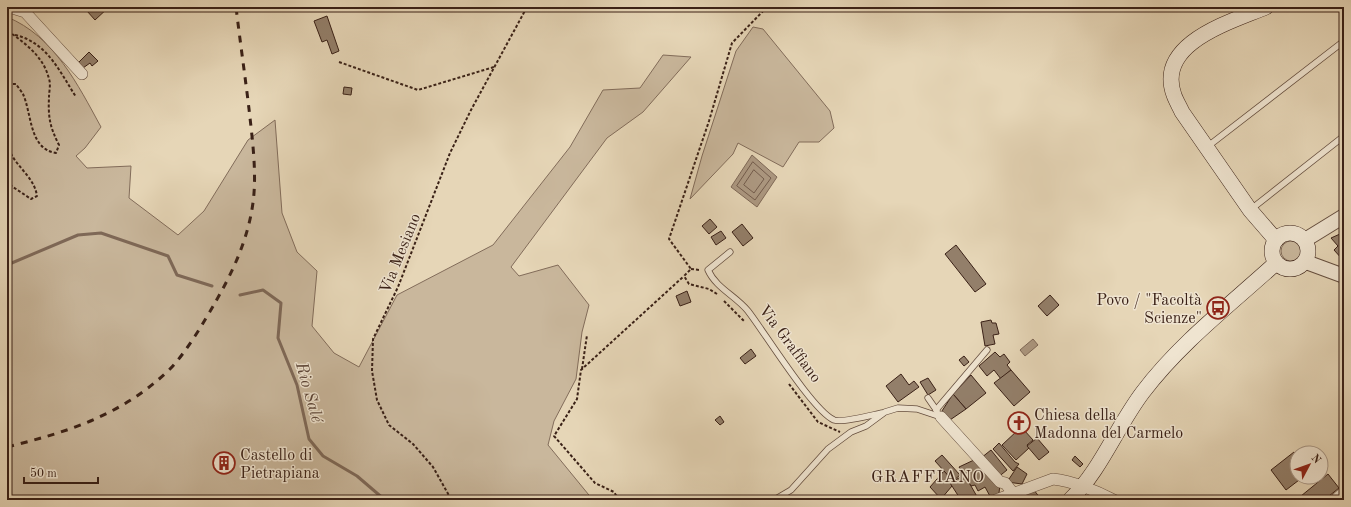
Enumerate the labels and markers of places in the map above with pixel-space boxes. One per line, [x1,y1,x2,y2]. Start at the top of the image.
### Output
place label: Povo / "Facoltà Scienze" [1096,293,1202,327]
bus stop icon: Povo / "Facoltà Scienze" [1205,295,1231,321]
place label: Chiesa della Madonna del Carmelo [1034,408,1183,442]
church icon: Chiesa della Madonna del Carmelo [1006,410,1032,436]
place label: Castello di Pietrapiana [240,448,320,482]
building icon: Castello di Pietrapiana [211,450,237,476]

